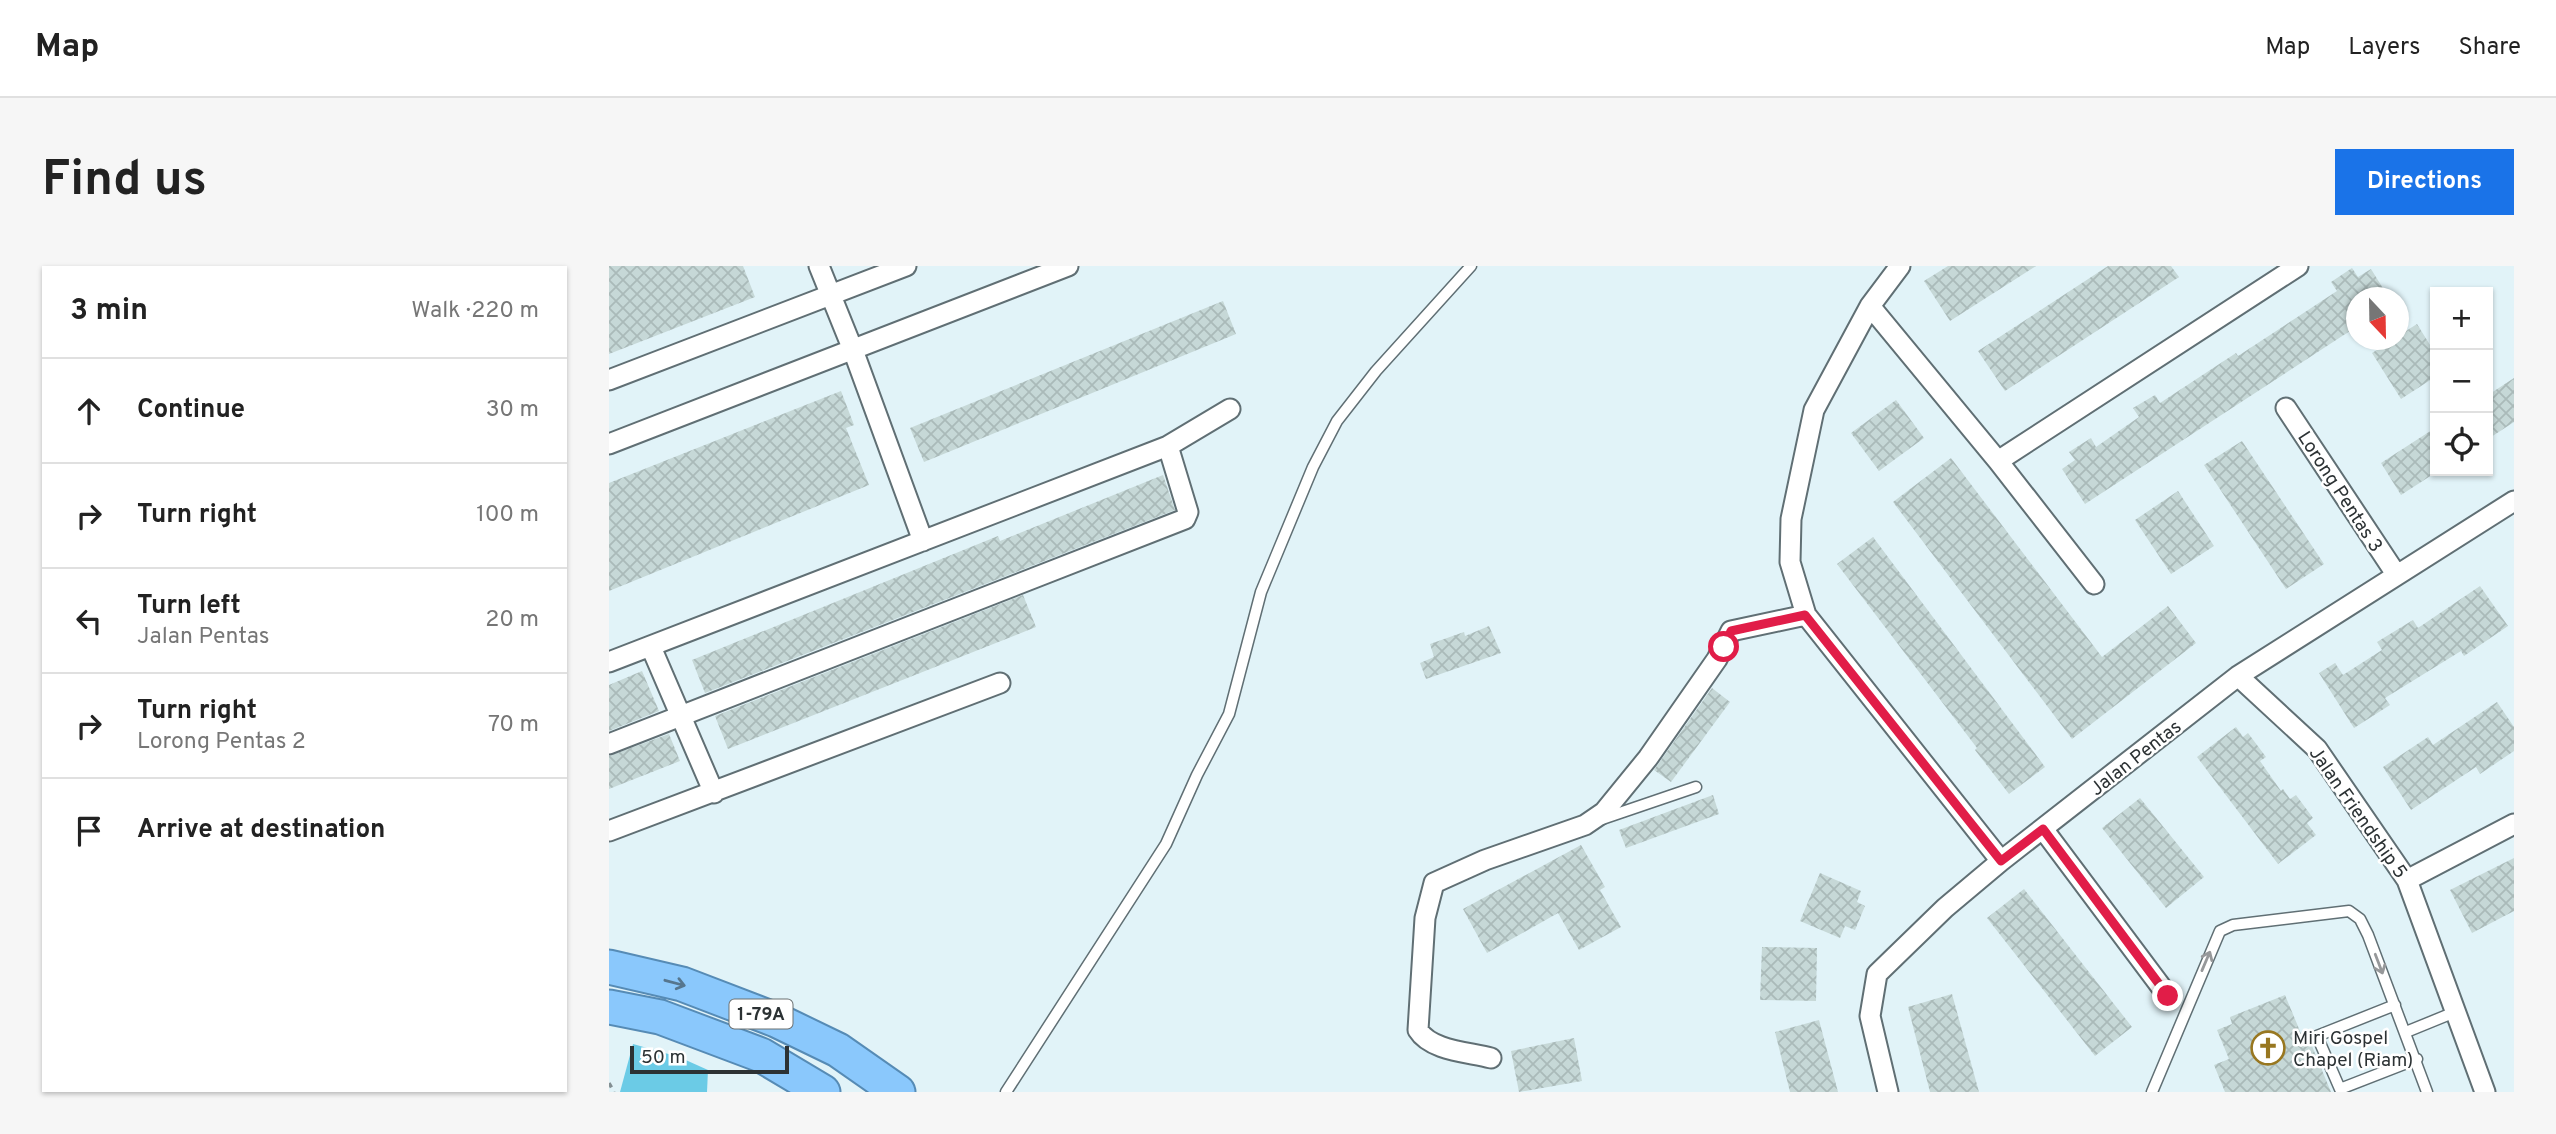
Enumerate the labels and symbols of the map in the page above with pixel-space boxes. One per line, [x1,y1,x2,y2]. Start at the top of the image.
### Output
north arrow [2346,287,2409,350]
street label: Lorong Pentas 3 [2291,427,2387,557]
route start [1708,631,1739,662]
street label: Jalan Pentas [2086,715,2187,802]
street label: Jalan Friendship 5 [2303,743,2412,884]
one-way arrow [2200,951,2213,972]
one-way arrow [2374,953,2387,975]
one-way arrow [663,977,686,990]
route end [2152,980,2183,1011]
road number: 1-79A [729,1000,793,1028]
place label: Miri Gospel Chapel (Riam) [2293,1027,2413,1073]
church icon: Miri Gospel Chapel (Riam) [2249,1029,2287,1067]
scale bar [630,1043,789,1075]

